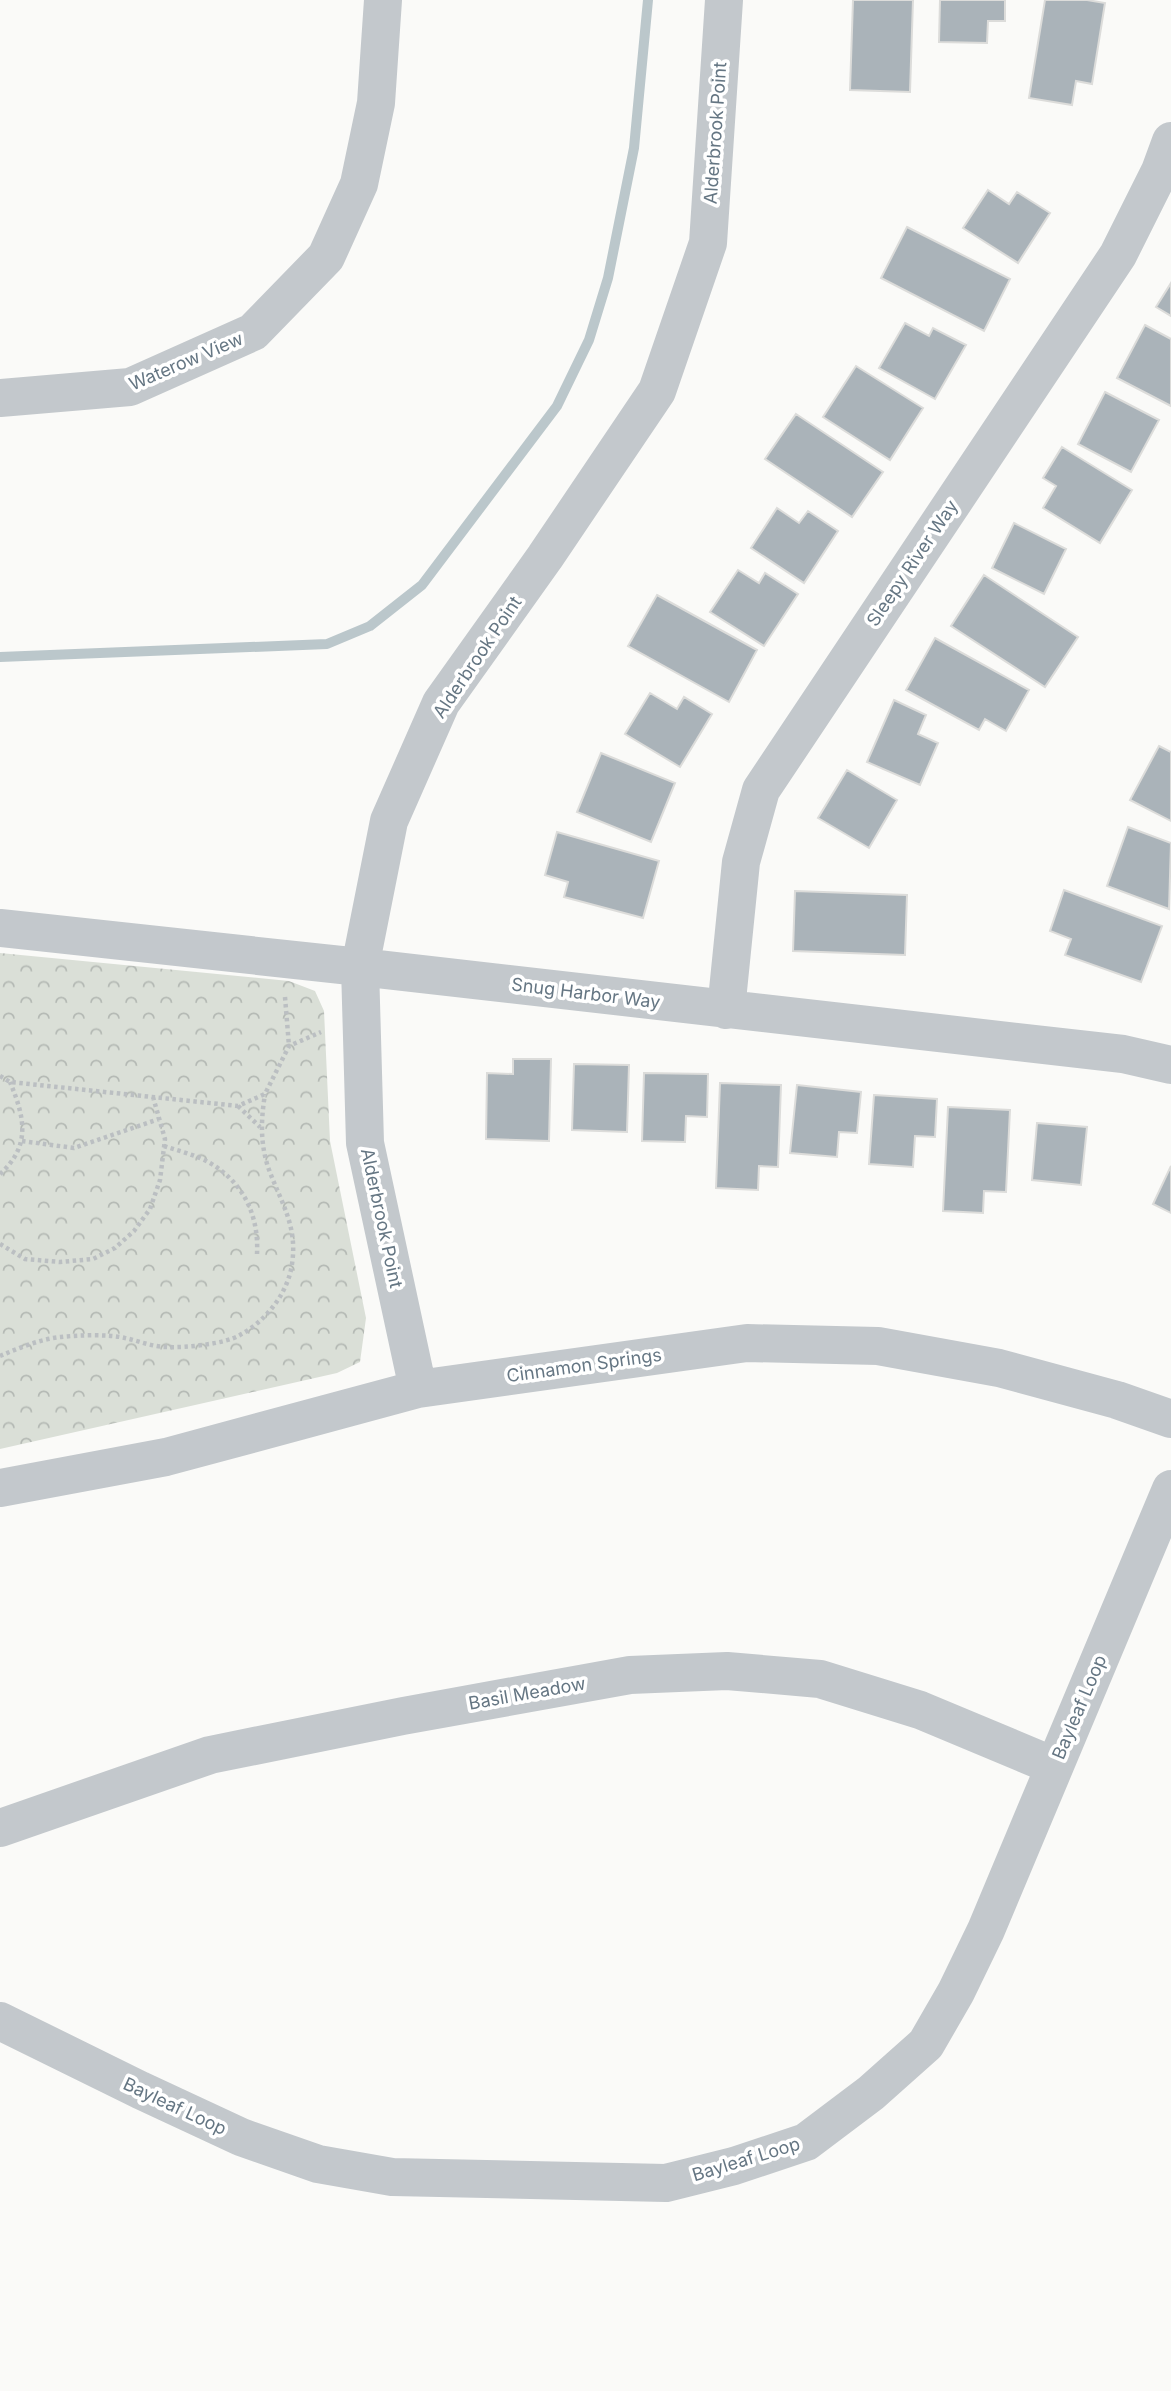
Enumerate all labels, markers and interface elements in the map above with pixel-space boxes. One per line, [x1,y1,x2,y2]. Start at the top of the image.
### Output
street label: Alderbrook Point [700,61,730,205]
street label: Waterow View [126,327,246,394]
street label: Sleepy River Way [862,496,962,630]
street label: Alderbrook Point [428,592,526,722]
street label: Snug Harbor Way [510,973,662,1013]
street label: Alderbrook Point [357,1146,407,1290]
street label: Cinnamon Springs [505,1344,663,1386]
street label: Bayleaf Loop [1048,1652,1110,1762]
street label: Basil Meadow [467,1672,587,1714]
street label: Bayleaf Loop [120,2073,230,2139]
street label: Bayleaf Loop [690,2133,802,2185]

